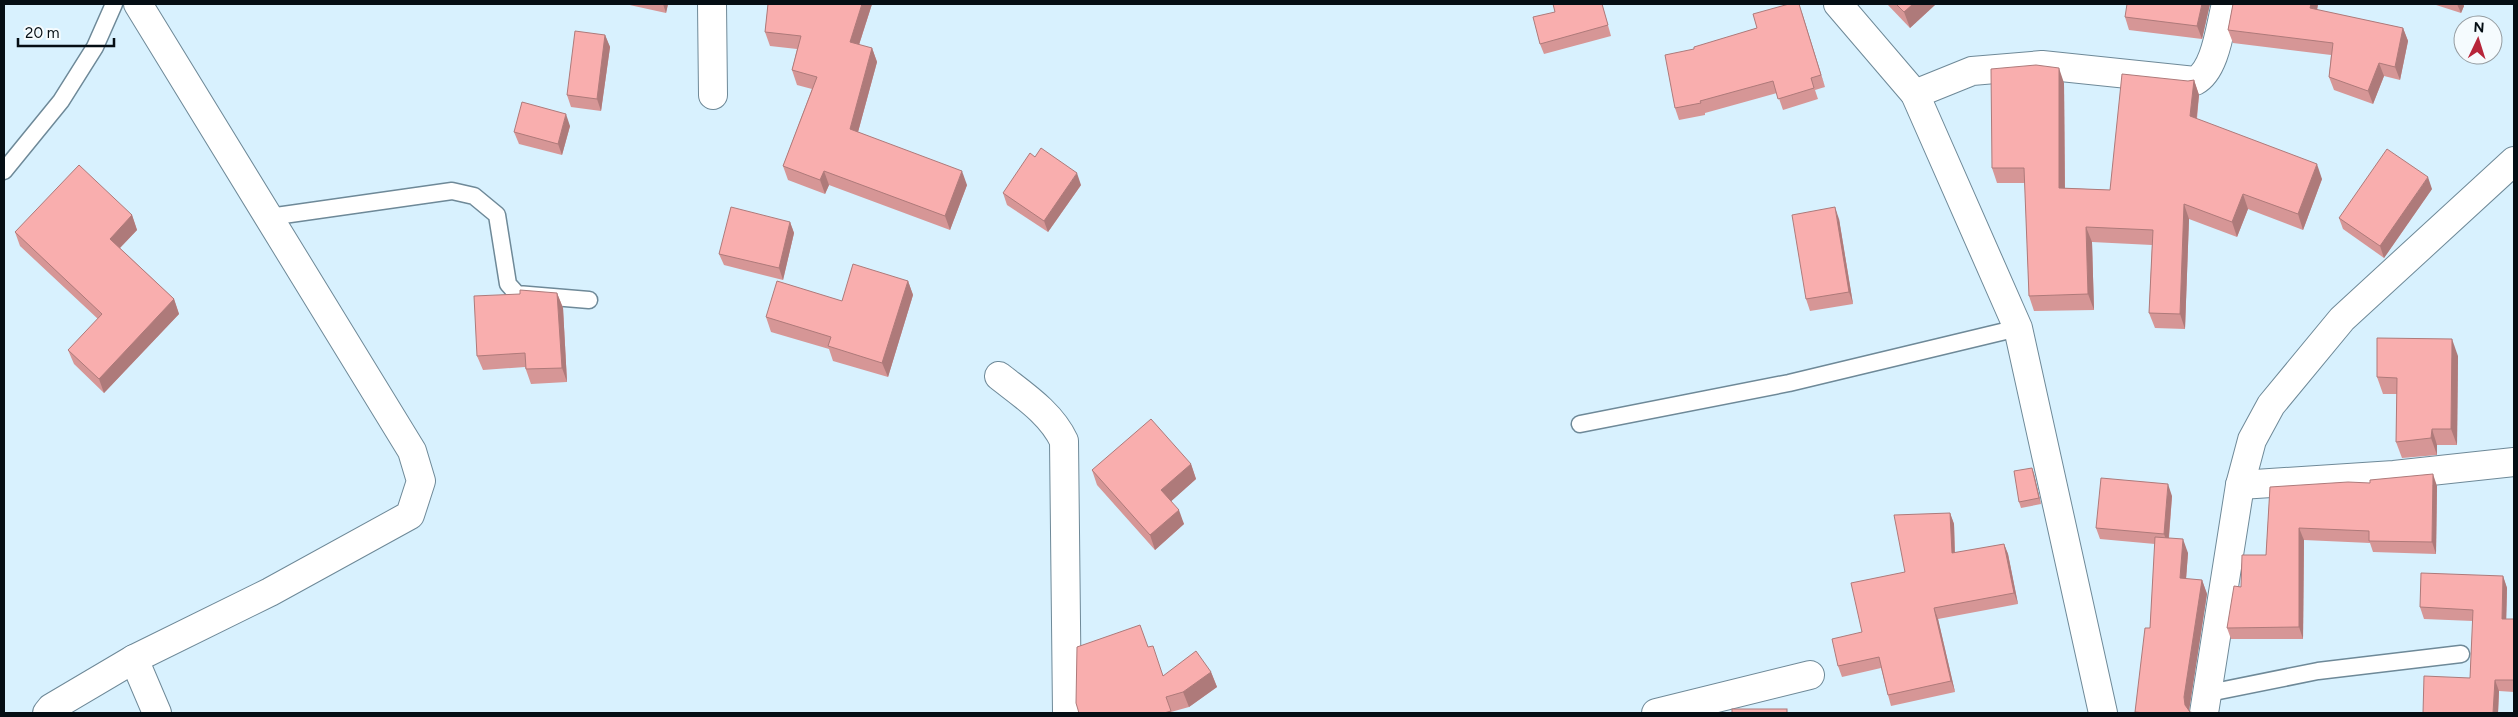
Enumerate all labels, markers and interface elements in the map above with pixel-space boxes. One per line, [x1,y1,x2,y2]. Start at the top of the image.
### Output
scale bar [18,15,114,47]
north arrow [2453,15,2503,65]
text: N [2473,19,2485,36]
text: 20 m [25,24,59,42]

